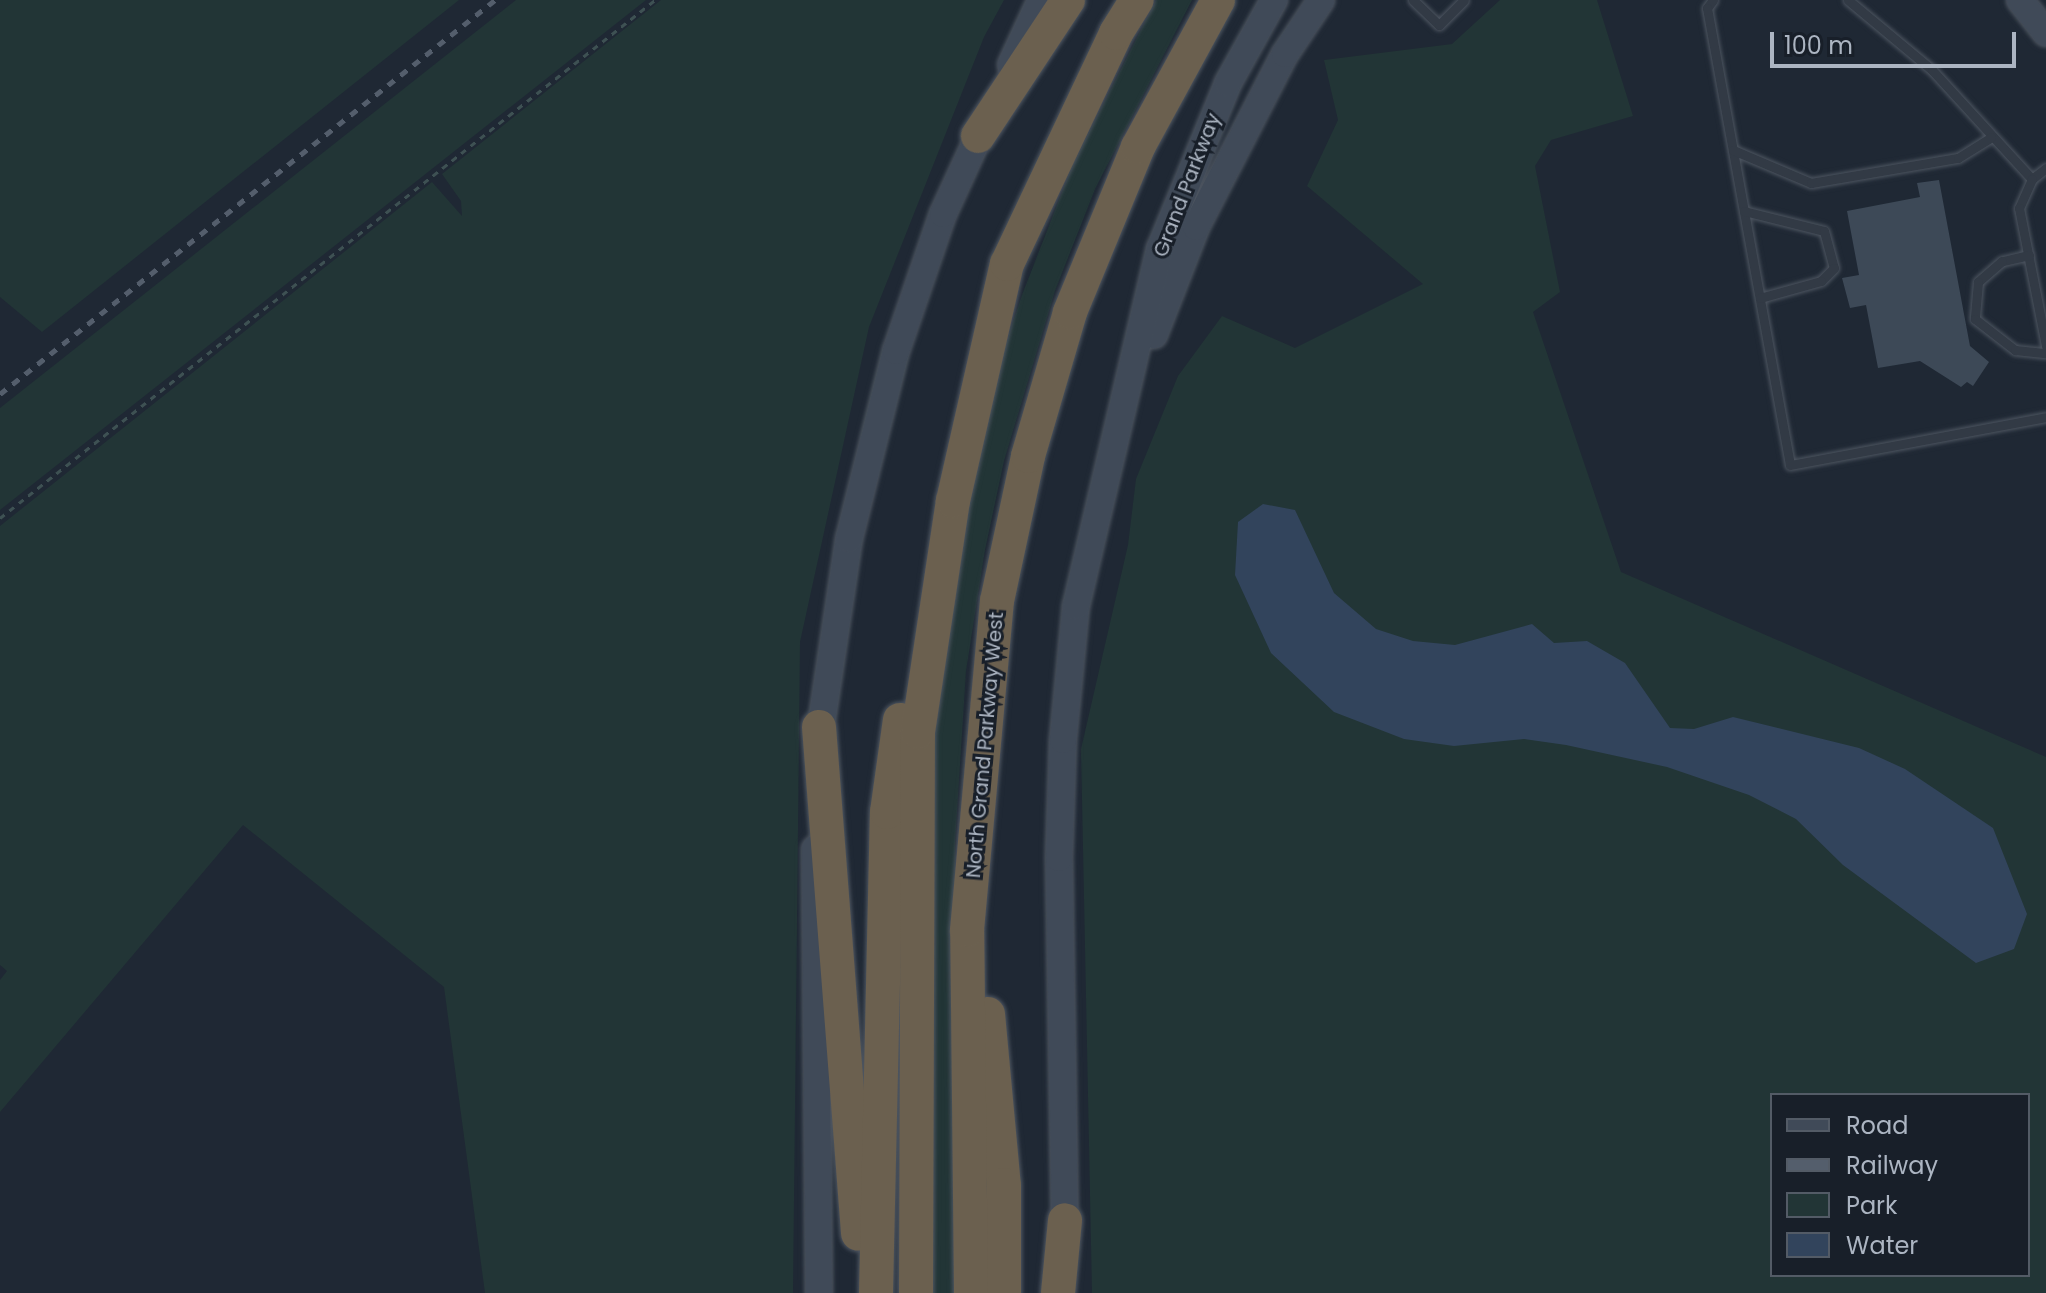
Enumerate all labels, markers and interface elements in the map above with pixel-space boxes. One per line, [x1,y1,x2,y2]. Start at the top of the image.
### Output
scale bar [1774,16,2020,66]
text: 100 m [1784,29,1853,62]
street label: Grand Parkway [1149,110,1225,260]
street label: North Grand Parkway West [961,611,1009,879]
legend [1770,1093,2030,1277]
text: Road [1846,1109,1908,1142]
text: Railway [1846,1149,1938,1182]
text: Park [1846,1189,1897,1222]
text: Water [1846,1229,1918,1262]

